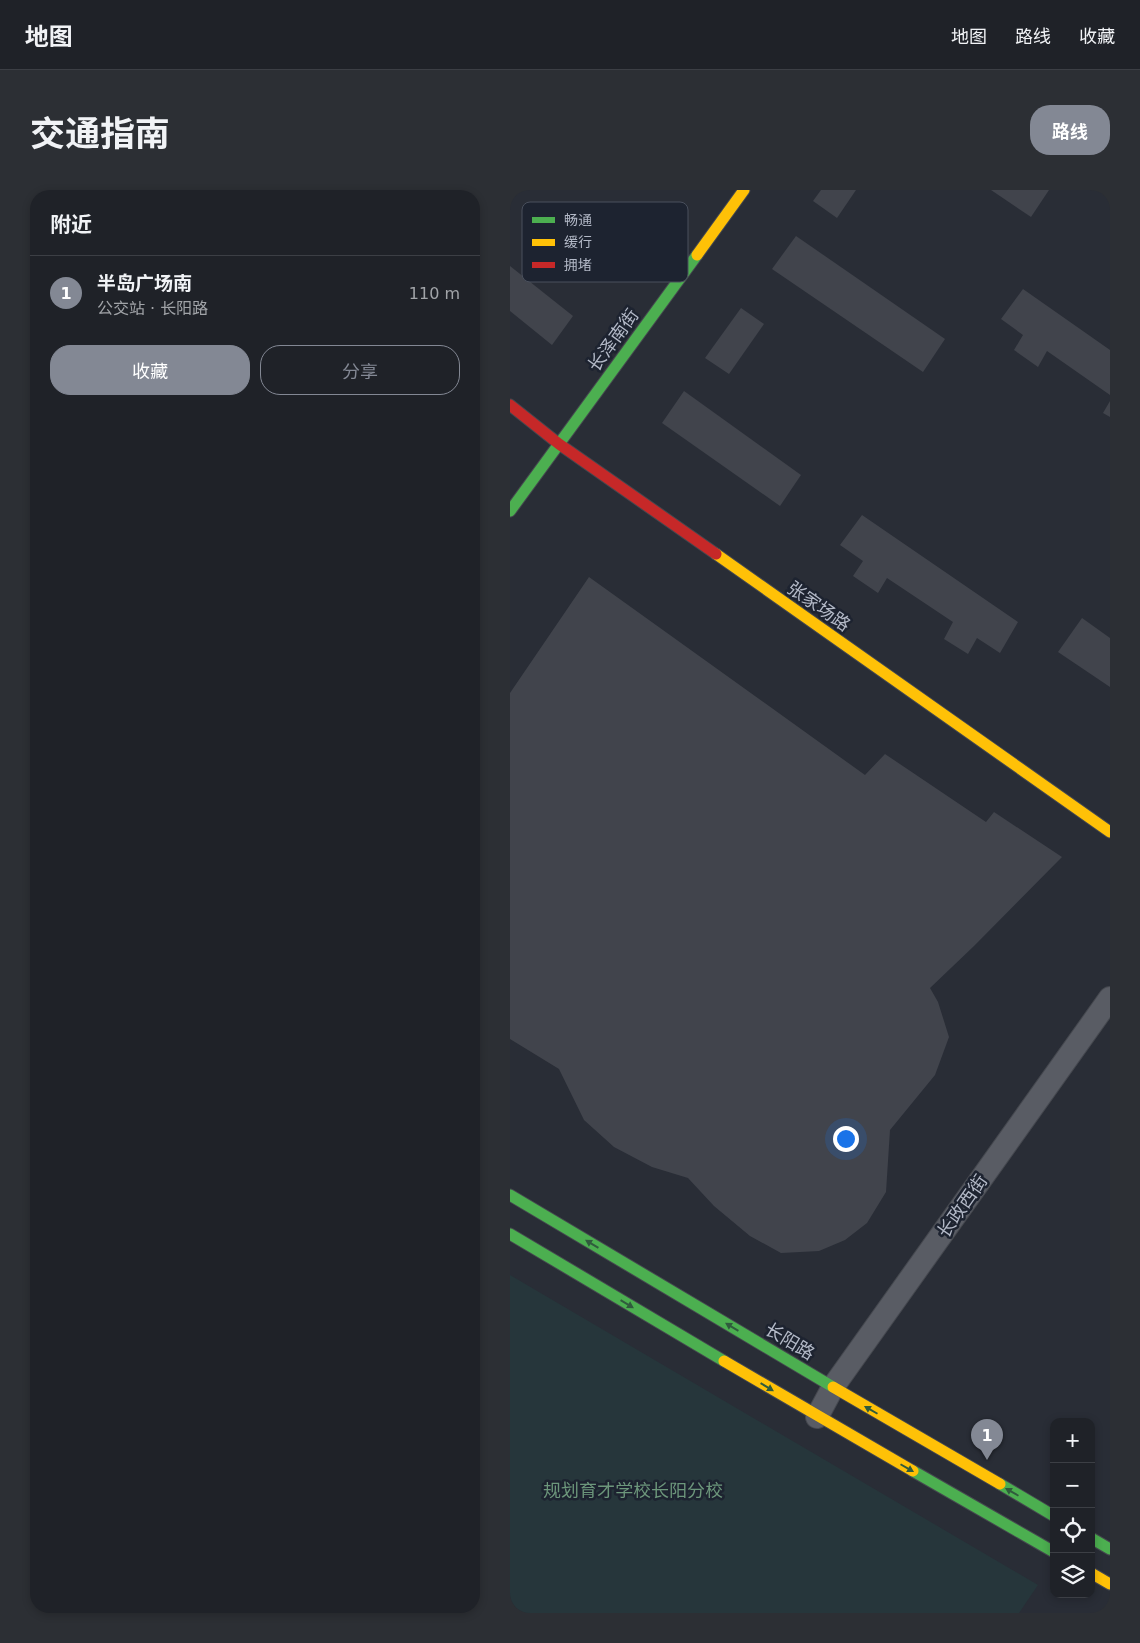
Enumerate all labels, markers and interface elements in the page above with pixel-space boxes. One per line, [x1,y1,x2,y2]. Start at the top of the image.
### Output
text: 地图 [25,23,73,51]
text: 地图 [951,26,987,47]
text: 路线 [1015,26,1051,47]
text: 收藏 [1079,26,1115,47]
button: 路线 [1030,105,1110,155]
text: 交通指南 [30,114,170,154]
legend [522,202,688,282]
text: 畅通 [564,212,592,228]
text: 附近 [50,213,92,237]
text: 缓行 [564,234,592,250]
text: 拥堵 [564,257,592,273]
text: 半岛广场南 [97,272,192,294]
text: 1 [60,284,72,303]
text: 110 m [409,284,460,303]
text: 公交站 · 长阳路 [97,299,208,318]
street label: 长泽南街 [583,305,643,375]
button: 收藏 [50,345,250,395]
button: 分享 [260,345,460,395]
street label: 张家场路 [783,577,855,635]
your location [833,1126,859,1152]
street label: 长政西街 [933,1170,991,1242]
one-way arrow [586,1239,599,1248]
one-way arrow [621,1299,634,1308]
street label: 长阳路 [761,1318,819,1364]
one-way arrow [725,1322,738,1331]
one-way arrow [760,1382,773,1391]
one-way arrow [865,1405,878,1414]
map controls [1050,1418,1095,1598]
button: + [1050,1418,1095,1463]
pin: 1 [971,1419,1003,1460]
button: − [1050,1463,1095,1508]
one-way arrow [901,1464,914,1473]
park label: 规划育才学校长阳分校 [543,1480,723,1501]
one-way arrow [1005,1487,1018,1496]
button: locate [1050,1508,1095,1553]
button: layers [1050,1553,1095,1598]

